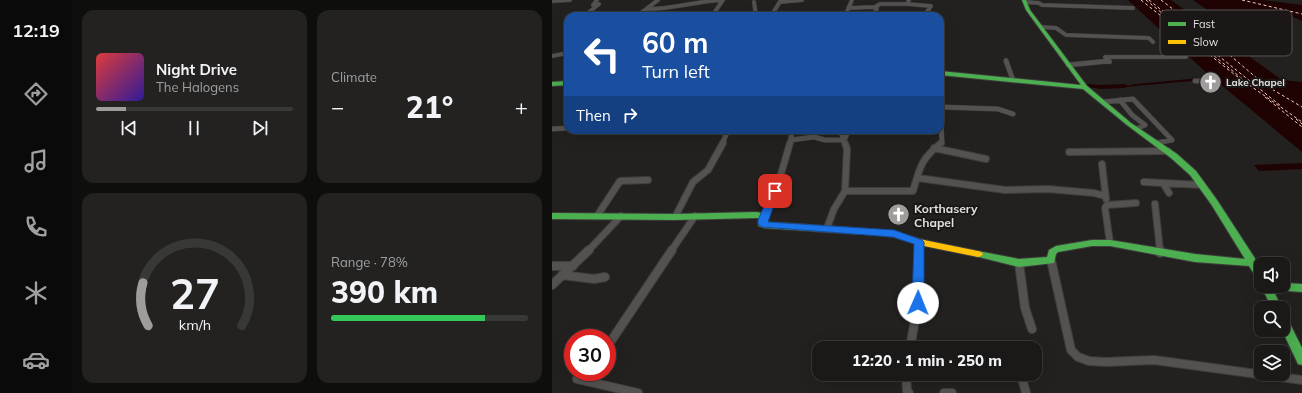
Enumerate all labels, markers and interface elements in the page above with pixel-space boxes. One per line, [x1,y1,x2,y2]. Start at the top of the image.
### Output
legend [1160,10,1292,56]
text: Fast [1193,17,1215,31]
text: 12:19 [12,19,60,42]
text: 60 m [642,25,708,60]
icon: left [576,28,628,80]
text: Slow [1193,35,1219,49]
text: Night Drive [156,60,237,79]
text: Turn left [642,60,710,83]
text: Climate [331,69,377,85]
church icon: Lake Chapel [1198,69,1224,95]
place label: Lake Chapel [1226,76,1285,89]
text: The Halogens [156,79,239,95]
icon: directions [22,80,50,108]
text: 21° [406,88,453,126]
text: − [331,93,344,121]
text: + [515,93,528,121]
icon: right [619,104,641,126]
text: Then [576,106,611,125]
icon: previous [118,117,140,139]
icon: pause [183,117,205,139]
icon: next [249,117,271,139]
icon: music [22,147,50,175]
pin [758,174,792,208]
icon: arrive [764,180,786,202]
place label: Korthasery Chapel [914,201,978,230]
church icon: Korthasery Chapel [885,202,911,228]
icon: phone [22,213,50,241]
text: Range · 78% [331,254,408,270]
map controls [1254,257,1290,381]
button: sound [1254,257,1290,293]
text: 27 [170,267,219,319]
text: 390 km [331,273,438,311]
icon: climate [22,279,50,307]
position arrow [897,282,939,324]
button: search [1254,301,1290,337]
text: km/h [178,315,211,333]
speed limit sign: 30 [564,329,616,381]
button: layers [1254,345,1290,381]
icon: car [22,346,50,374]
text: 12:20 · 1 min · 250 m [852,351,1002,370]

